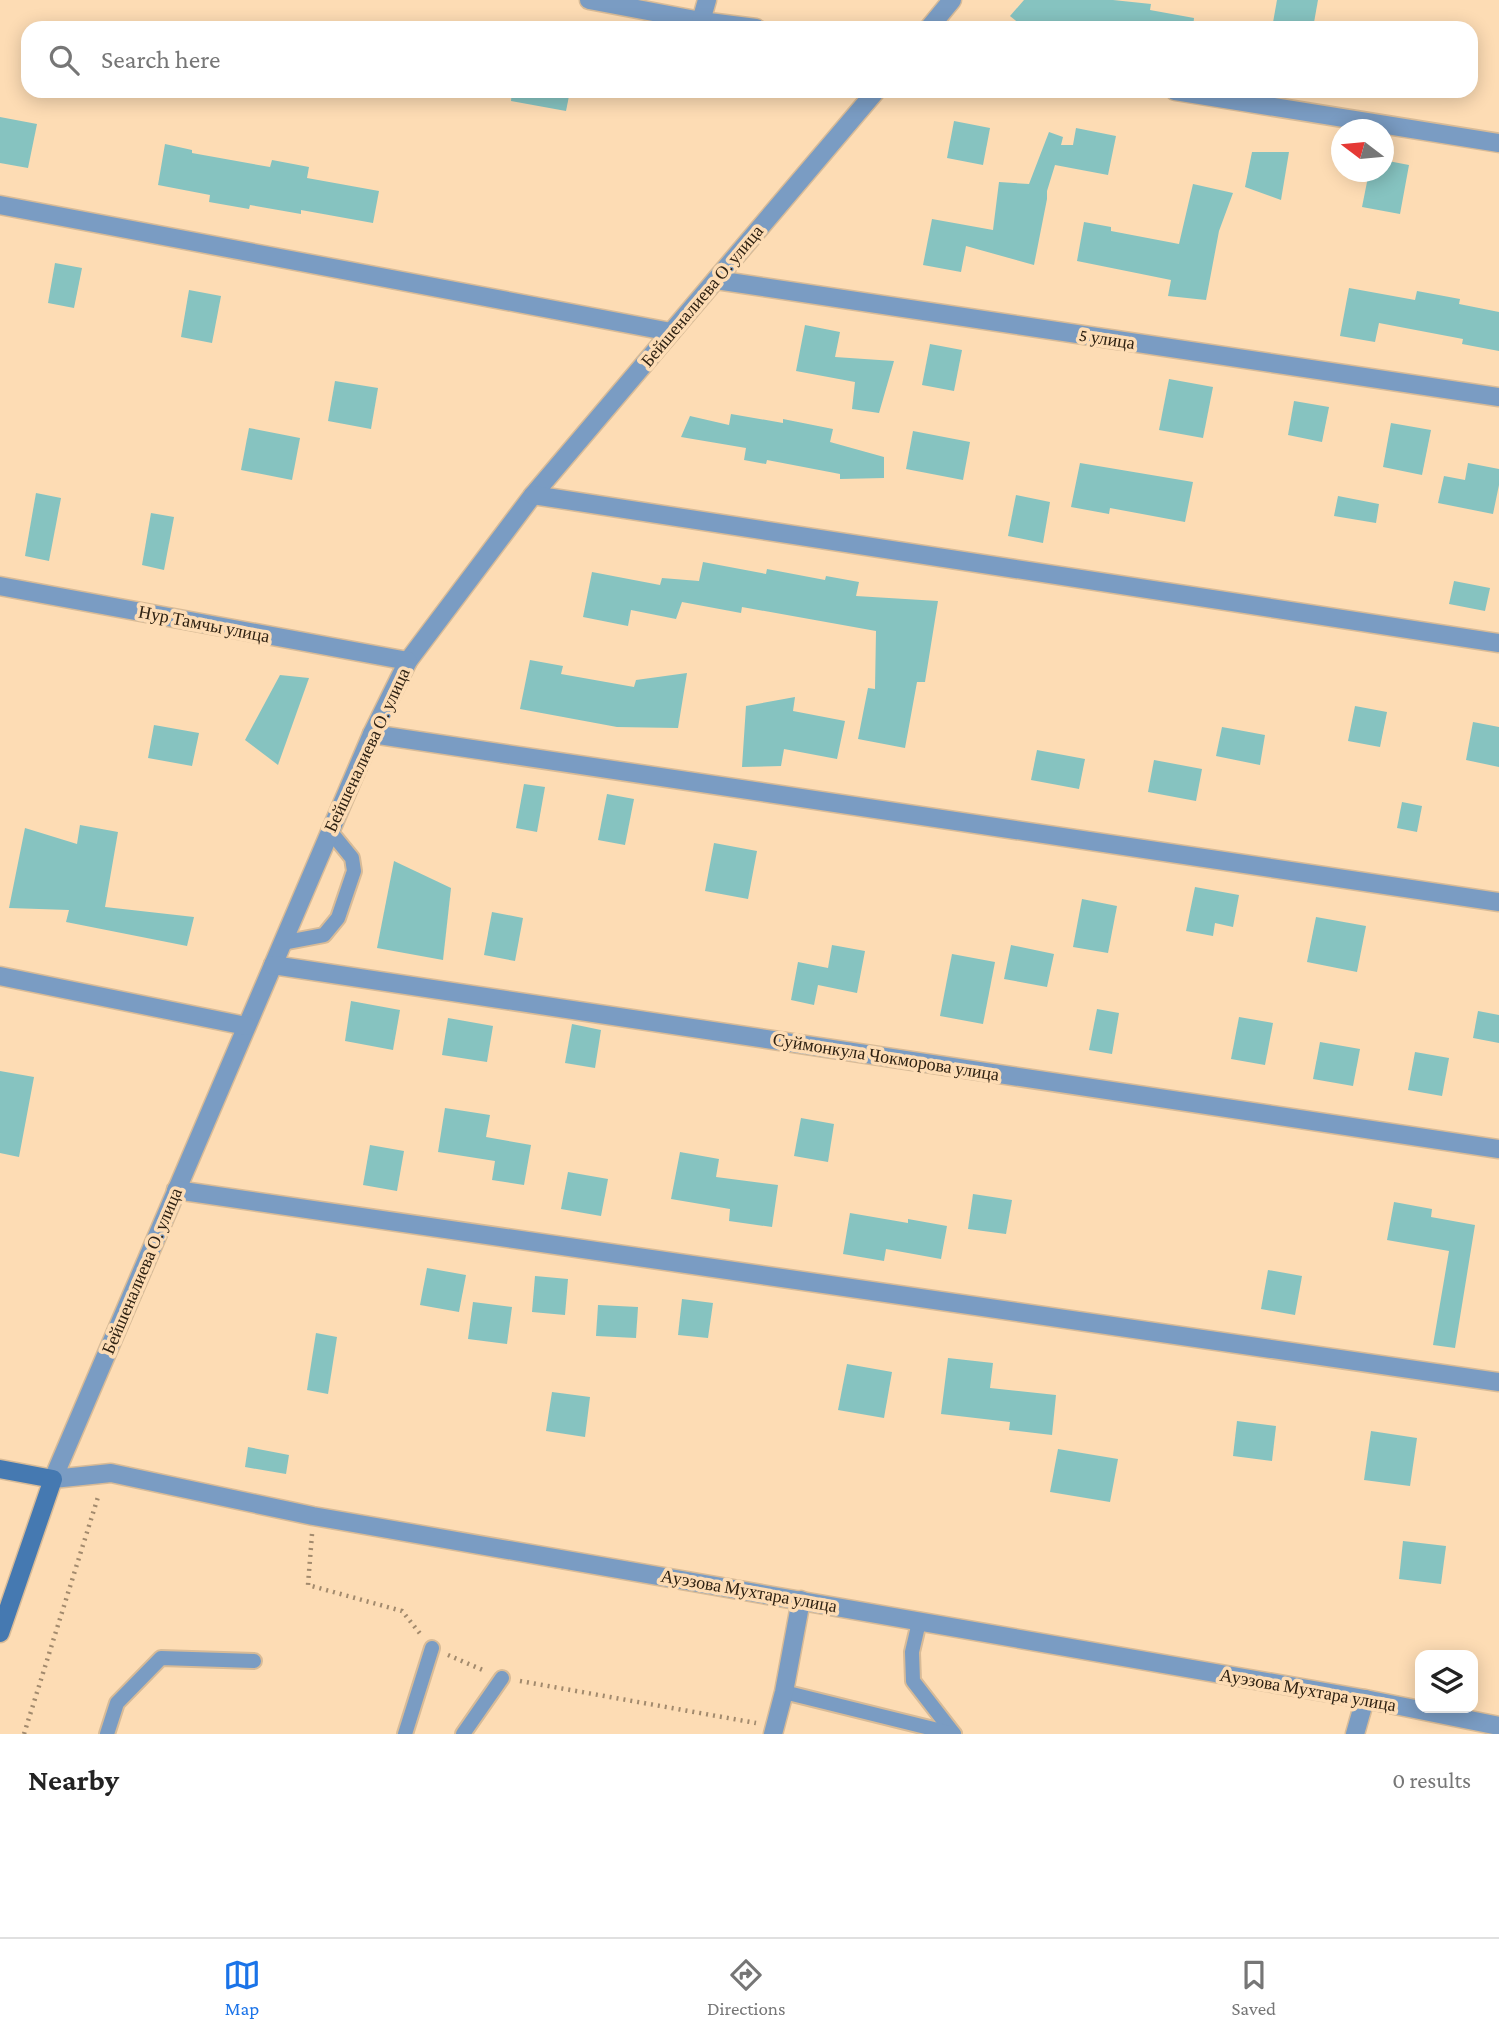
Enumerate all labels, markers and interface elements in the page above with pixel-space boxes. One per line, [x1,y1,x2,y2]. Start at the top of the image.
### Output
search box [21,21,1478,98]
icon: search [45,41,83,79]
text: Search here [101,45,220,74]
north arrow [1331,119,1394,182]
street label: Бейшеналиева О. улица [637,221,767,371]
street label: 5 улица [1078,325,1136,353]
street label: Нур Тамчы улица [137,601,271,647]
street label: Бейшеналиева О. улица [320,665,414,835]
street label: Суймонкула Чокморова улица [771,1029,1001,1085]
street label: Бейшеналиева О. улица [98,1185,186,1357]
street label: Ауэзова Мухтара улица [659,1566,839,1616]
map controls [1415,1650,1478,1713]
button: layers [1415,1650,1478,1713]
street label: Ауэзова Мухтара улица [1218,1665,1398,1715]
text: Nearby [28,1763,119,1796]
text: 0 results [1392,1767,1471,1793]
tab: Map [223,1956,261,2019]
tab: Directions [707,1956,786,2019]
tab: Saved [1231,1956,1276,2019]

